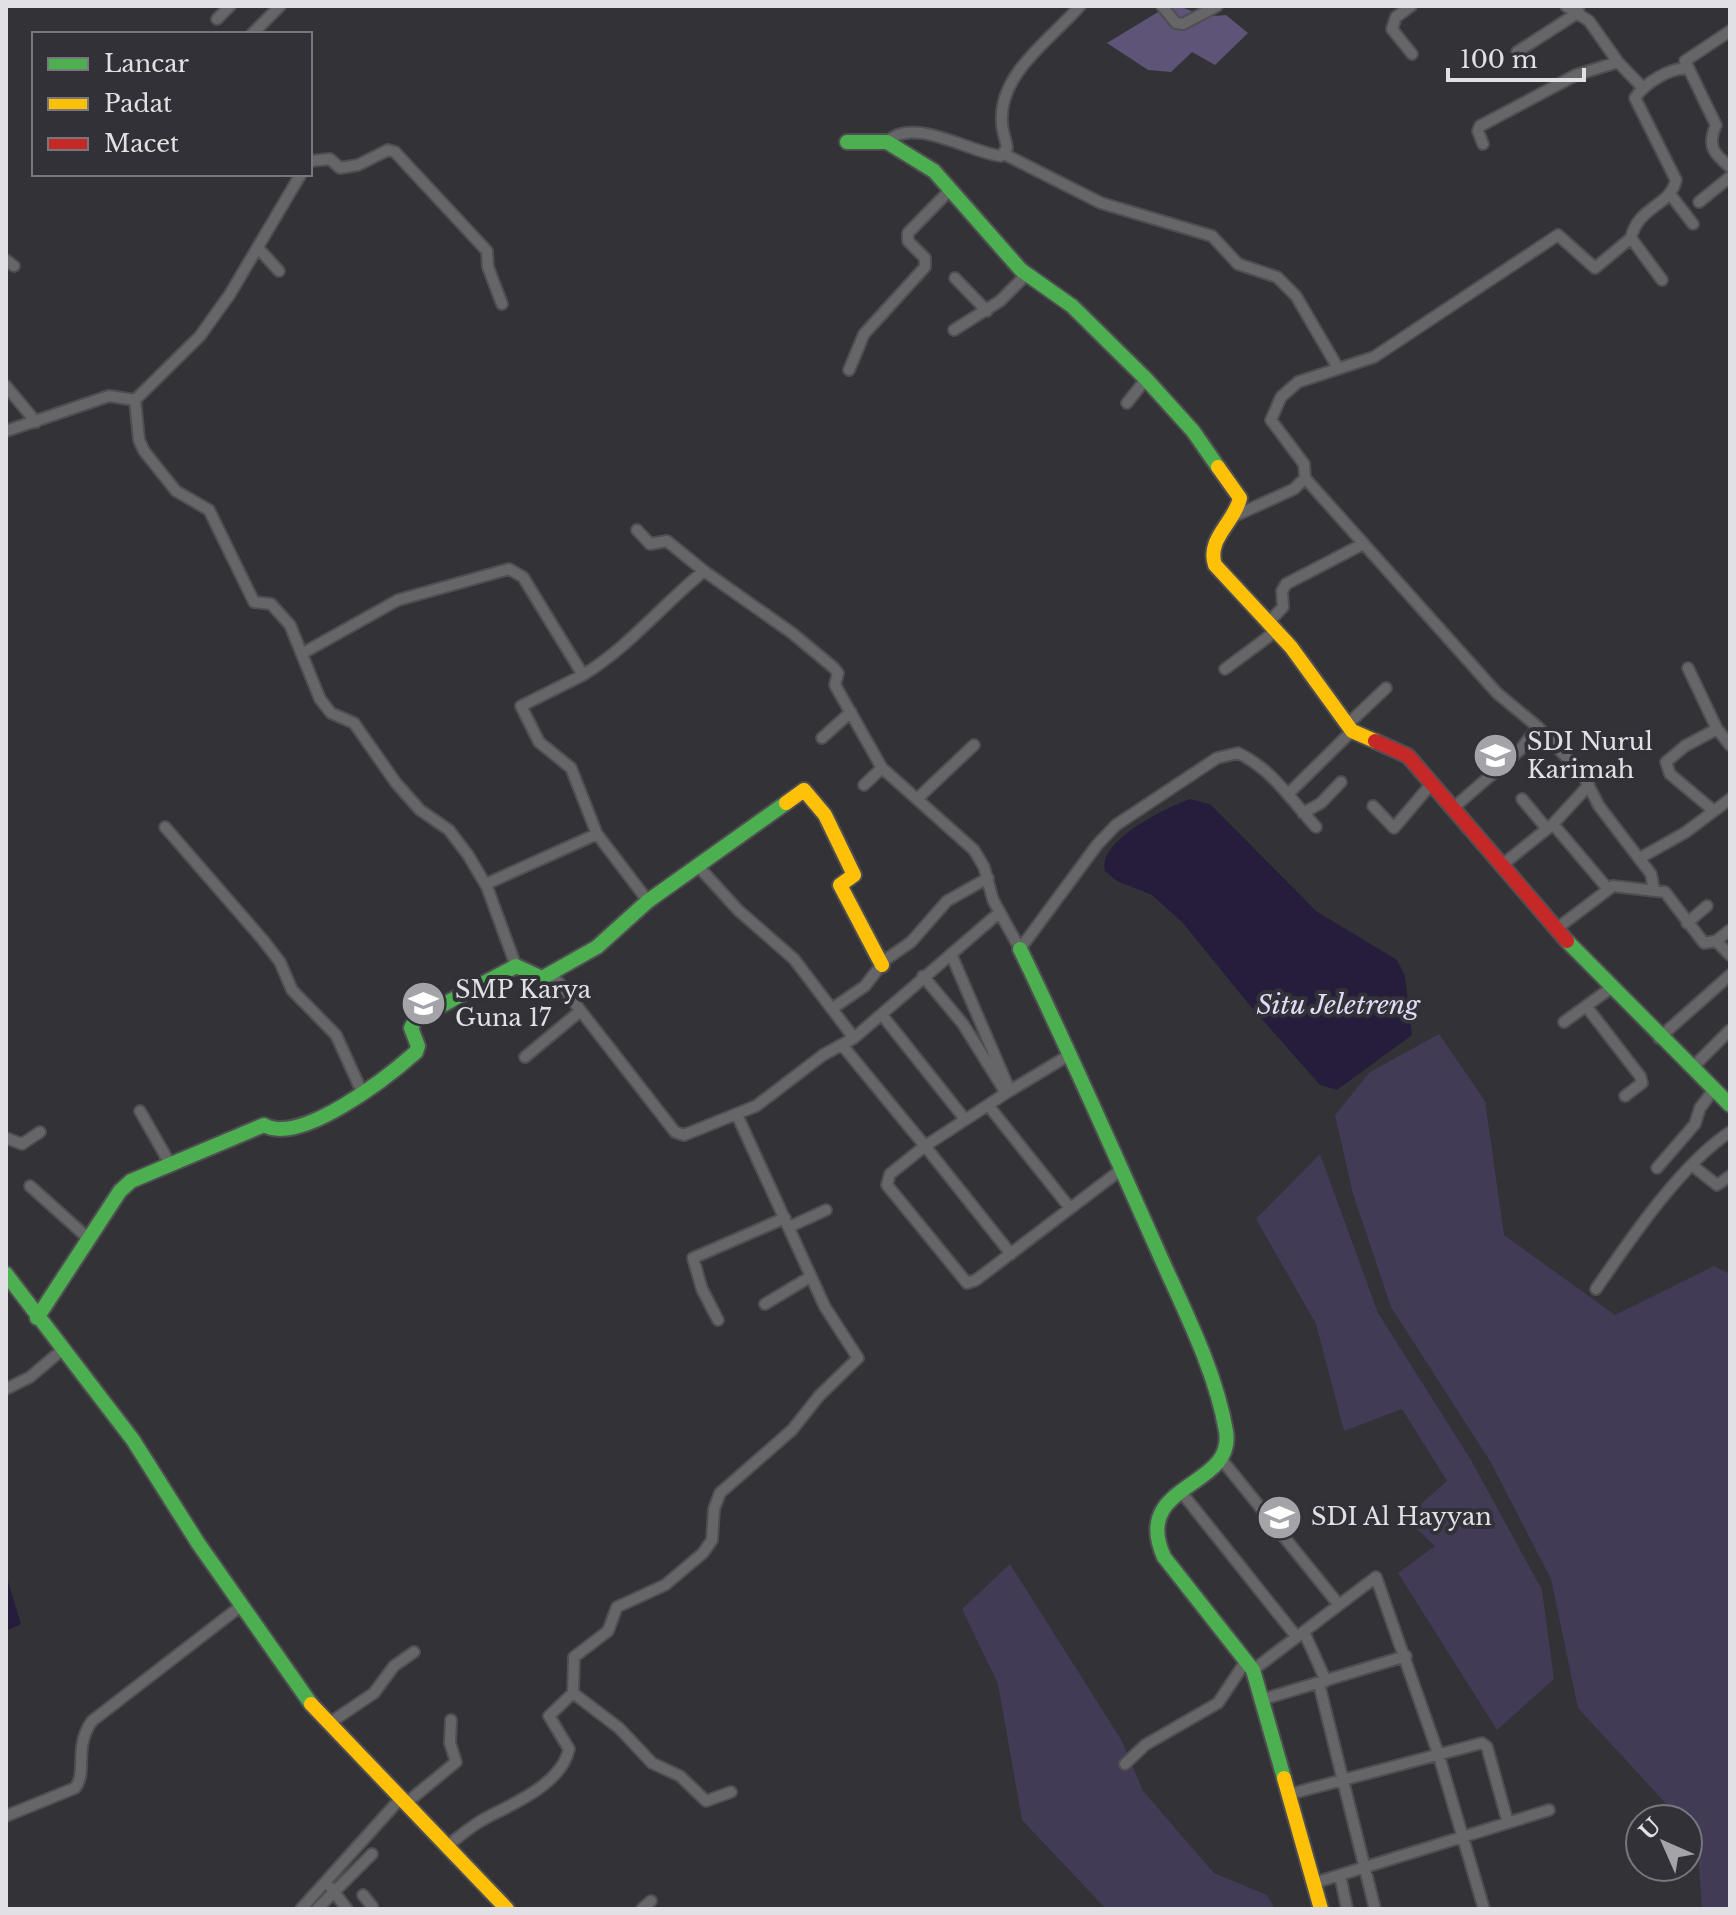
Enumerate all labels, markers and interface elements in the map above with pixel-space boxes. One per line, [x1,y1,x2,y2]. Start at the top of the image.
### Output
legend [32,32,312,176]
scale bar [1448,32,1584,82]
text: 100 m [1460,45,1538,74]
text: Lancar [104,49,189,78]
text: Padat [104,89,172,118]
text: Macet [104,129,179,158]
place label: SDI Nurul Karimah [1527,727,1653,784]
school or university icon: SDI Nurul Karimah [1472,732,1520,780]
place label: SMP Karya Guna 17 [455,975,592,1032]
school or university icon: SMP Karya Guna 17 [400,980,448,1028]
water label: Situ Jeletreng [1257,989,1421,1021]
school or university icon: SDI Al Hayyan [1256,1493,1304,1541]
place label: SDI Al Hayyan [1311,1502,1492,1531]
north arrow [1624,1803,1704,1883]
text: U [1634,1812,1667,1846]

